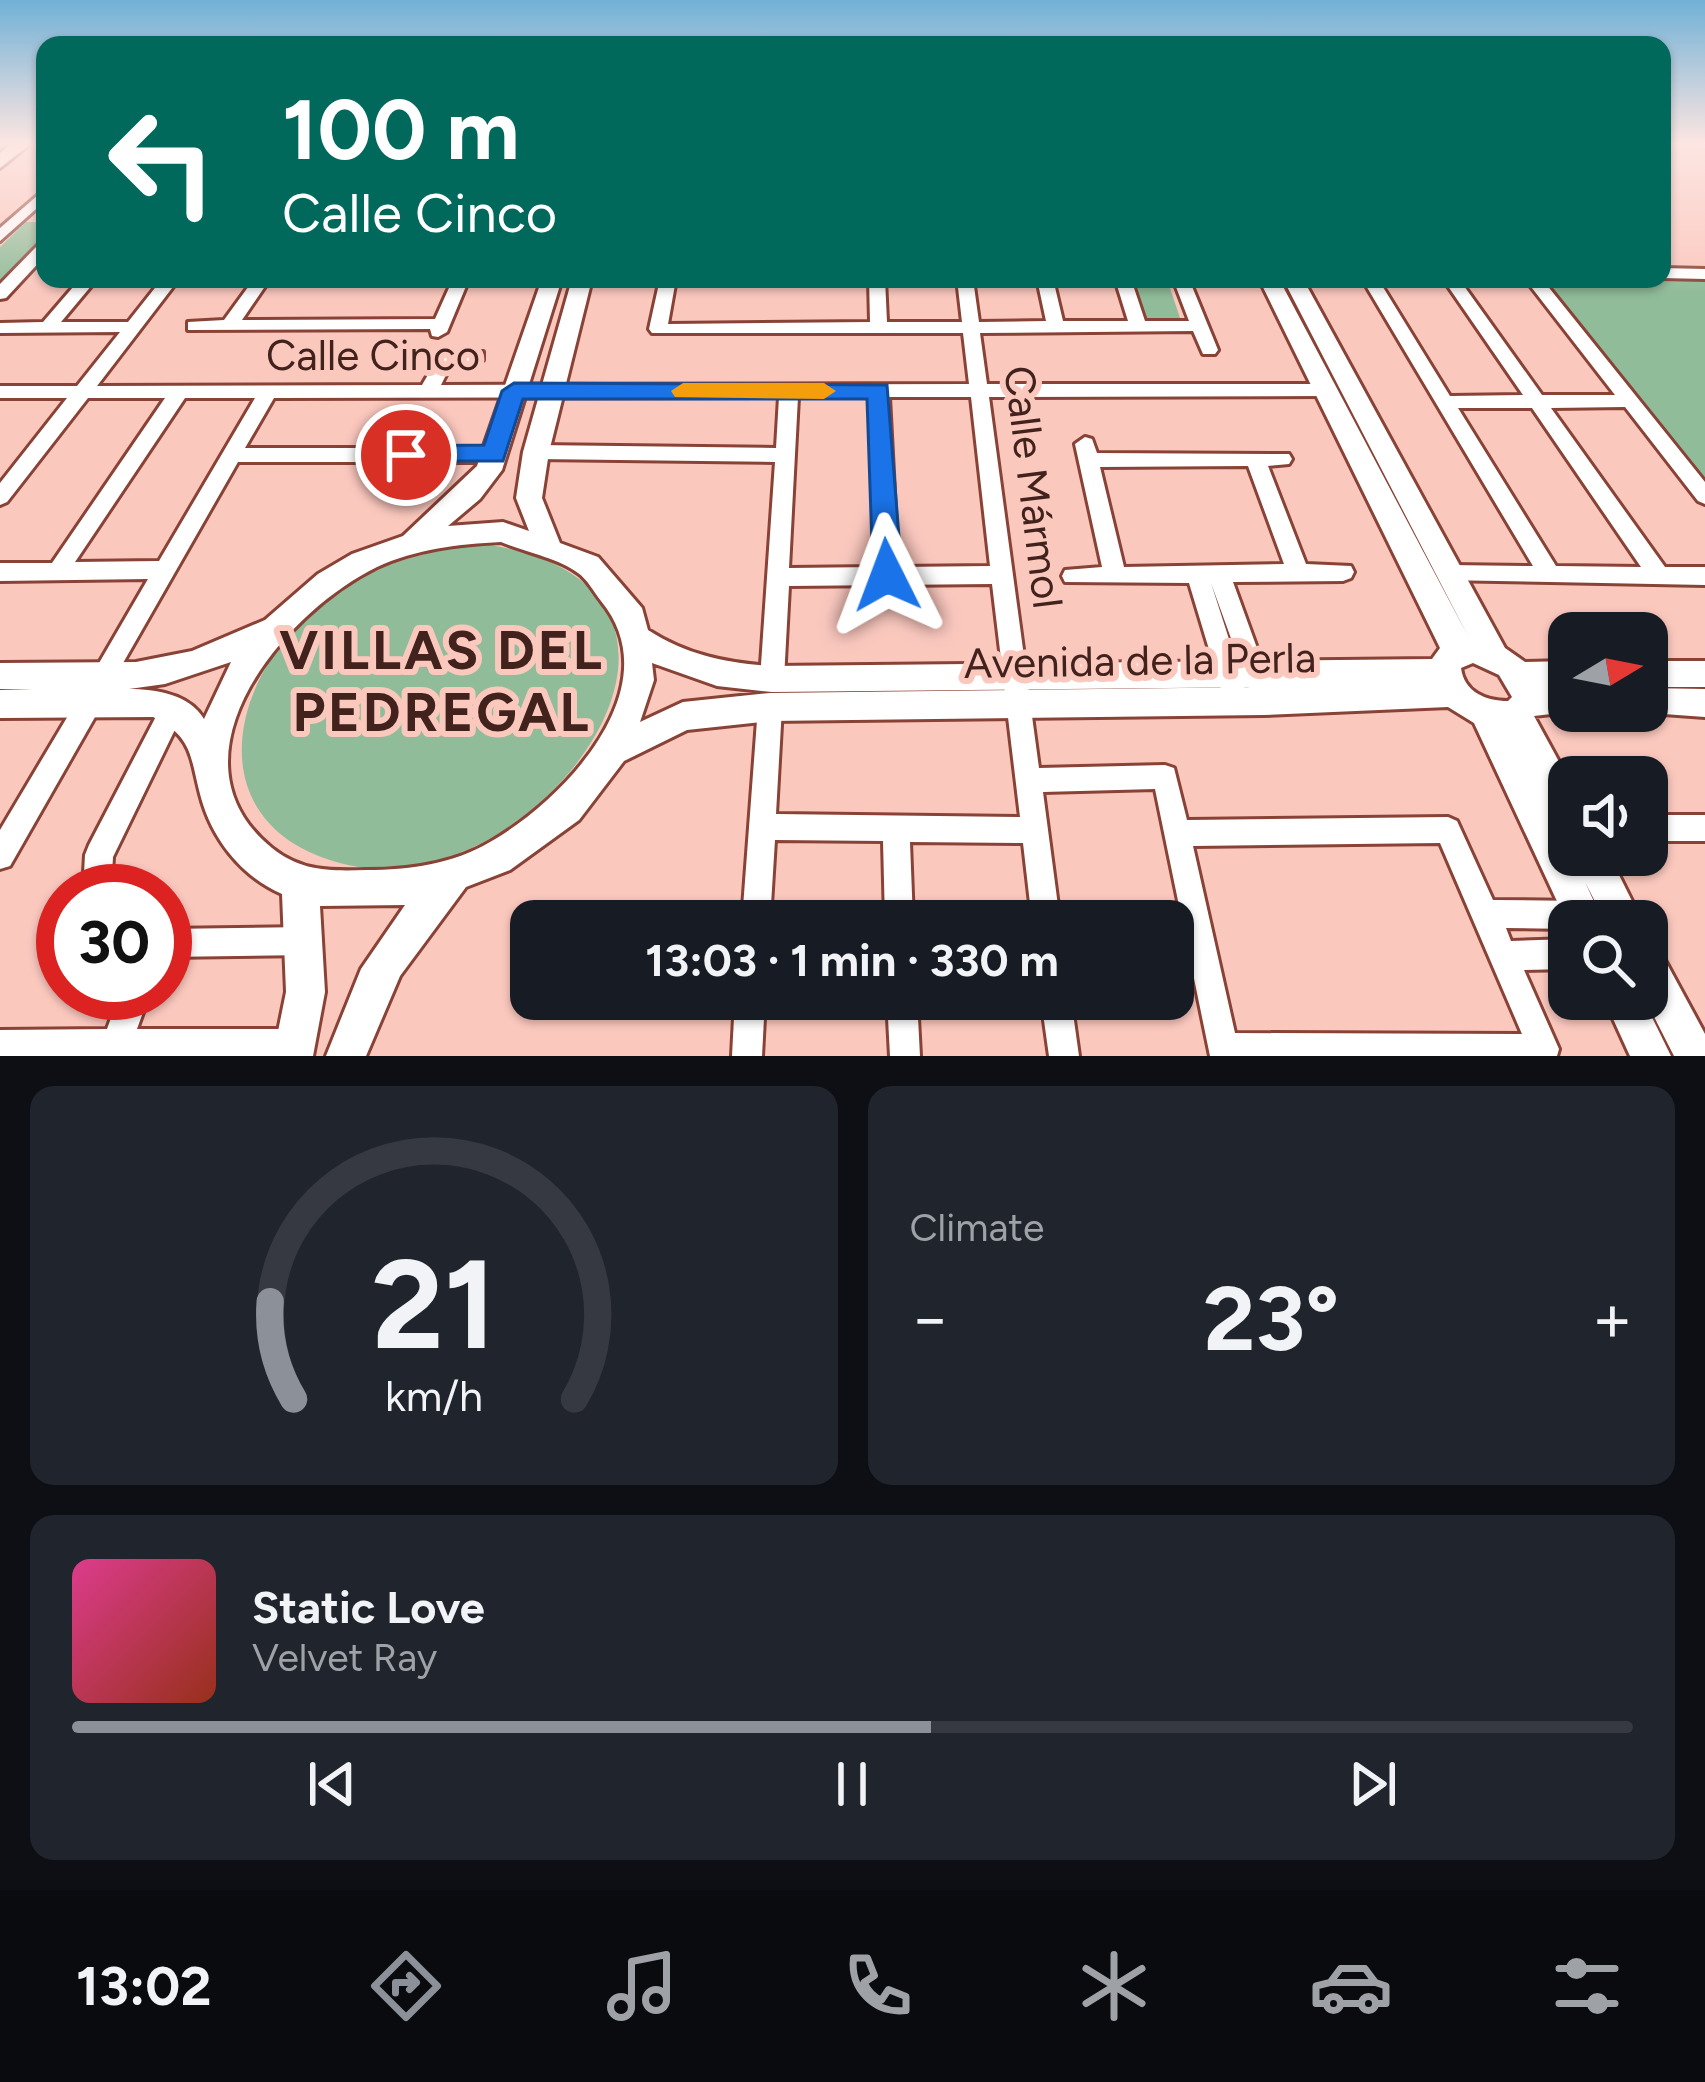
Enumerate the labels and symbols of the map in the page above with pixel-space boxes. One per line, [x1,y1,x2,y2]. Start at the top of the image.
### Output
street label: Calle Cinco [266,330,480,381]
street label: Calle Mármol [993,363,1074,611]
pin [355,404,457,506]
position arrow [824,512,950,638]
north arrow [1548,612,1668,732]
district label: VILLAS DEL PEDREGAL [279,618,605,745]
street label: Avenida de la Perla [963,632,1317,689]
speed limit sign: 30 [36,864,192,1020]

